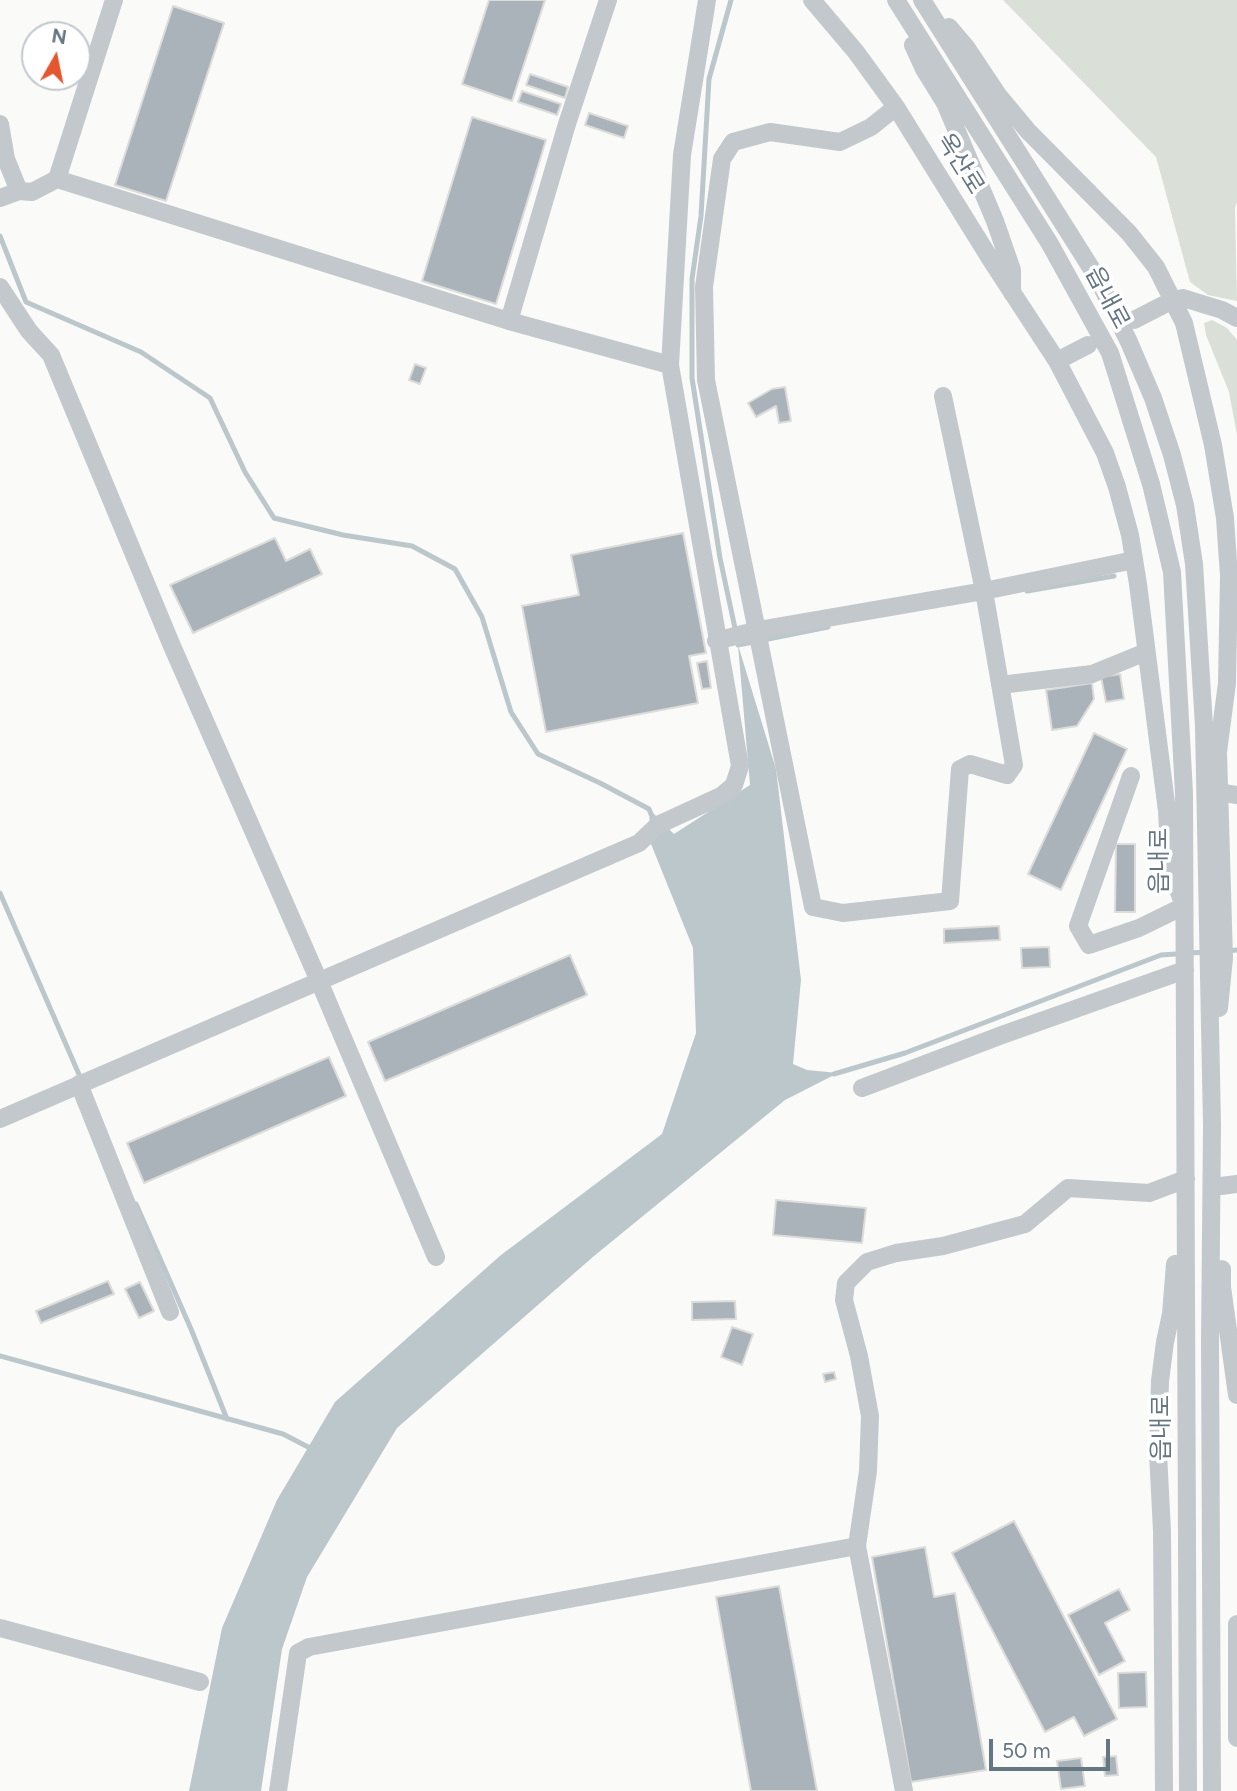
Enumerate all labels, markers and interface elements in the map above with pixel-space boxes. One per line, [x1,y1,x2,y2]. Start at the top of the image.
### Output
north arrow [21,21,91,91]
text: N [50,24,68,49]
street label: 옥산로 [930,128,990,200]
street label: 읍내로 [1079,262,1135,334]
street label: 읍내로 [1146,828,1174,894]
street label: 읍내로 [1148,1395,1176,1461]
scale bar [992,1724,1113,1768]
text: 50 m [1002,1738,1051,1763]

